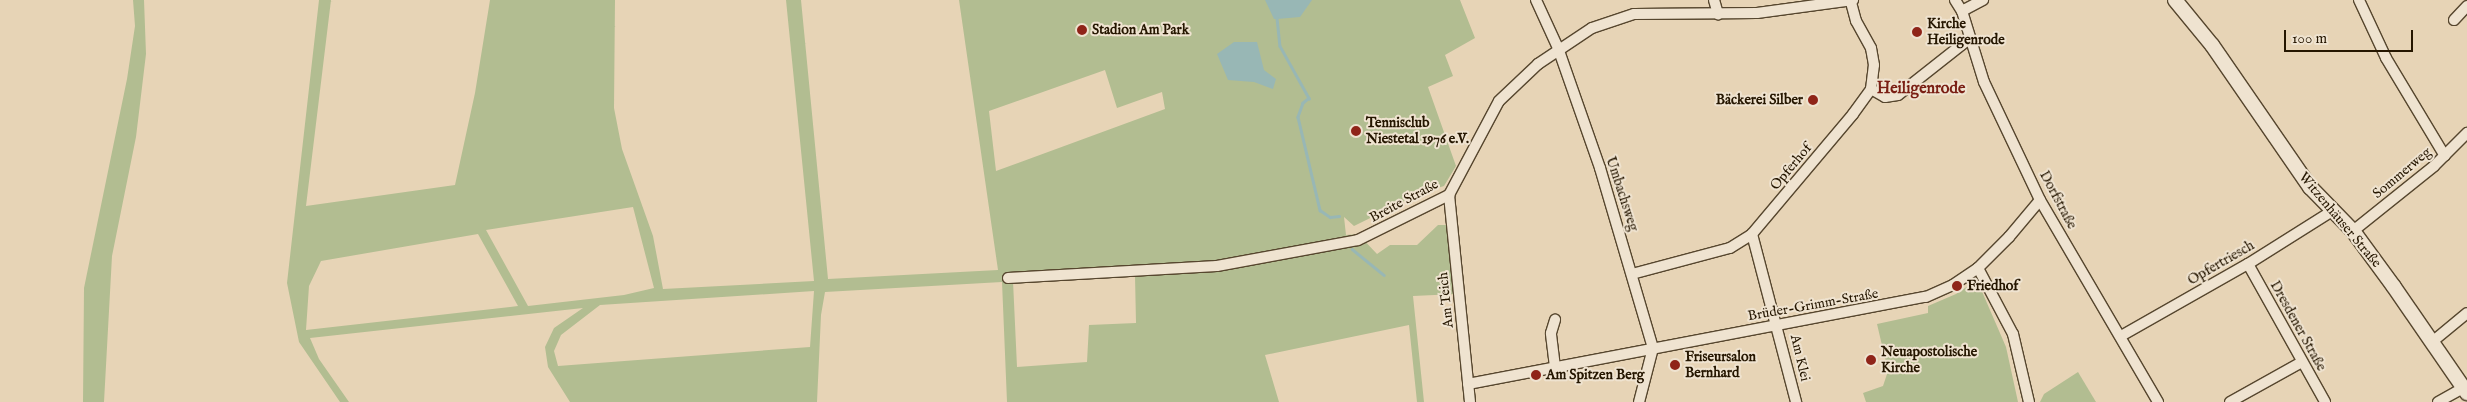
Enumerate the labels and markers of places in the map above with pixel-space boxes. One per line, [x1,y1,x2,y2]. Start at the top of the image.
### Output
place label: Kirche Heiligenrode [1927,16,2005,48]
place label: Stadion Am Park [1092,22,1189,38]
marker: Stadion Am Park [1076,24,1088,36]
marker: Kirche Heiligenrode [1911,26,1923,38]
place label: Bäckerei Silber [1716,92,1803,108]
marker: Bäckerei Silber [1807,94,1819,106]
place label: Tennisclub Niestetal 1976 e.V. [1366,115,1469,148]
marker: Tennisclub Niestetal 1976 e.V. [1350,125,1362,137]
place label: Friedhof [1967,278,2018,294]
marker: Friedhof [1951,280,1963,292]
place label: Neuapostolische Kirche [1881,344,1977,377]
place label: Friseursalon Bernhard [1685,349,1756,382]
marker: Neuapostolische Kirche [1865,354,1877,366]
marker: Friseursalon Bernhard [1669,359,1681,371]
place label: Am Spitzen Berg [1546,367,1644,383]
marker: Am Spitzen Berg [1530,369,1542,381]

